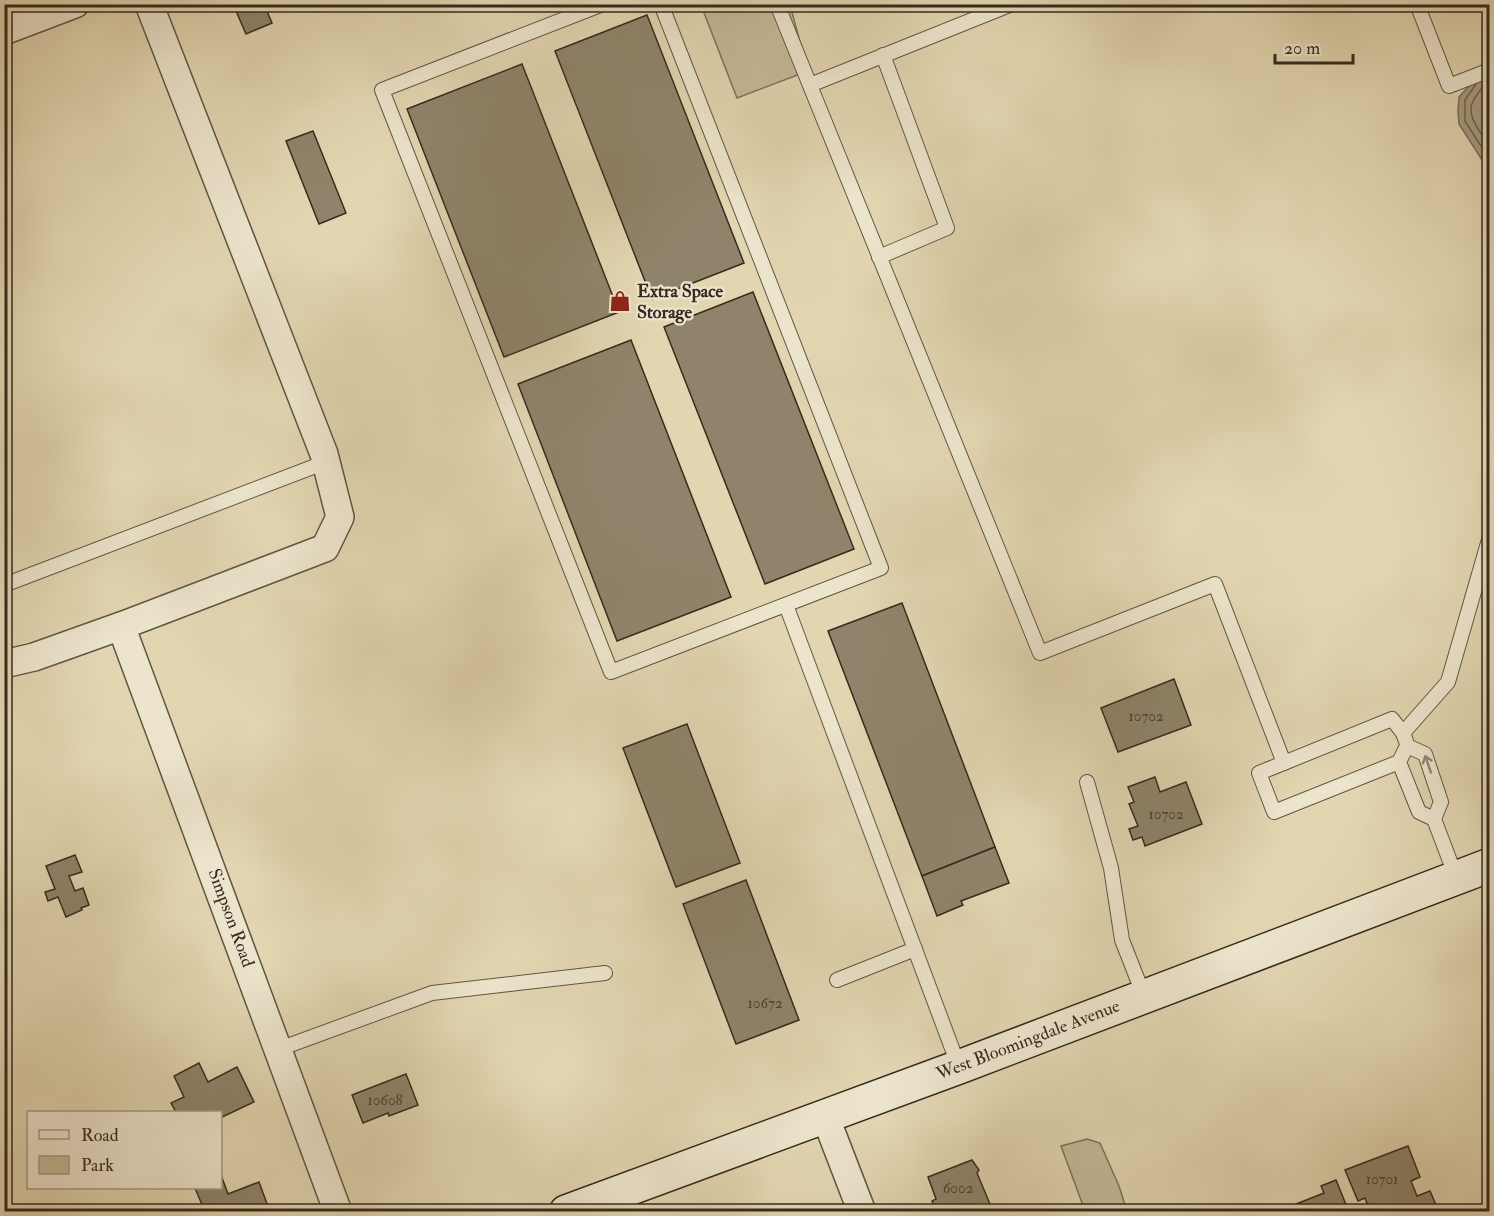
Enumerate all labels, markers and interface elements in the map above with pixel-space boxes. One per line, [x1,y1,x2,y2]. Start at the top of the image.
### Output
scale bar [1275,27,1353,65]
text: 20 m [1284,37,1320,60]
place label: Extra Space Storage [637,280,723,324]
shop icon: Extra Space Storage [608,289,632,313]
house number: 10702 [1128,707,1164,726]
one-way arrow [1422,755,1433,774]
house number: 10702 [1148,805,1184,824]
street label: Simpson Road [203,866,260,971]
house number: 10672 [747,994,783,1013]
street label: West Bloomingdale Avenue [932,994,1123,1086]
house number: 10608 [367,1091,403,1110]
legend [27,1111,222,1189]
text: Road [81,1124,119,1147]
text: Park [81,1154,114,1177]
house number: 10701 [1366,1170,1398,1189]
house number: 6002 [943,1179,974,1198]

